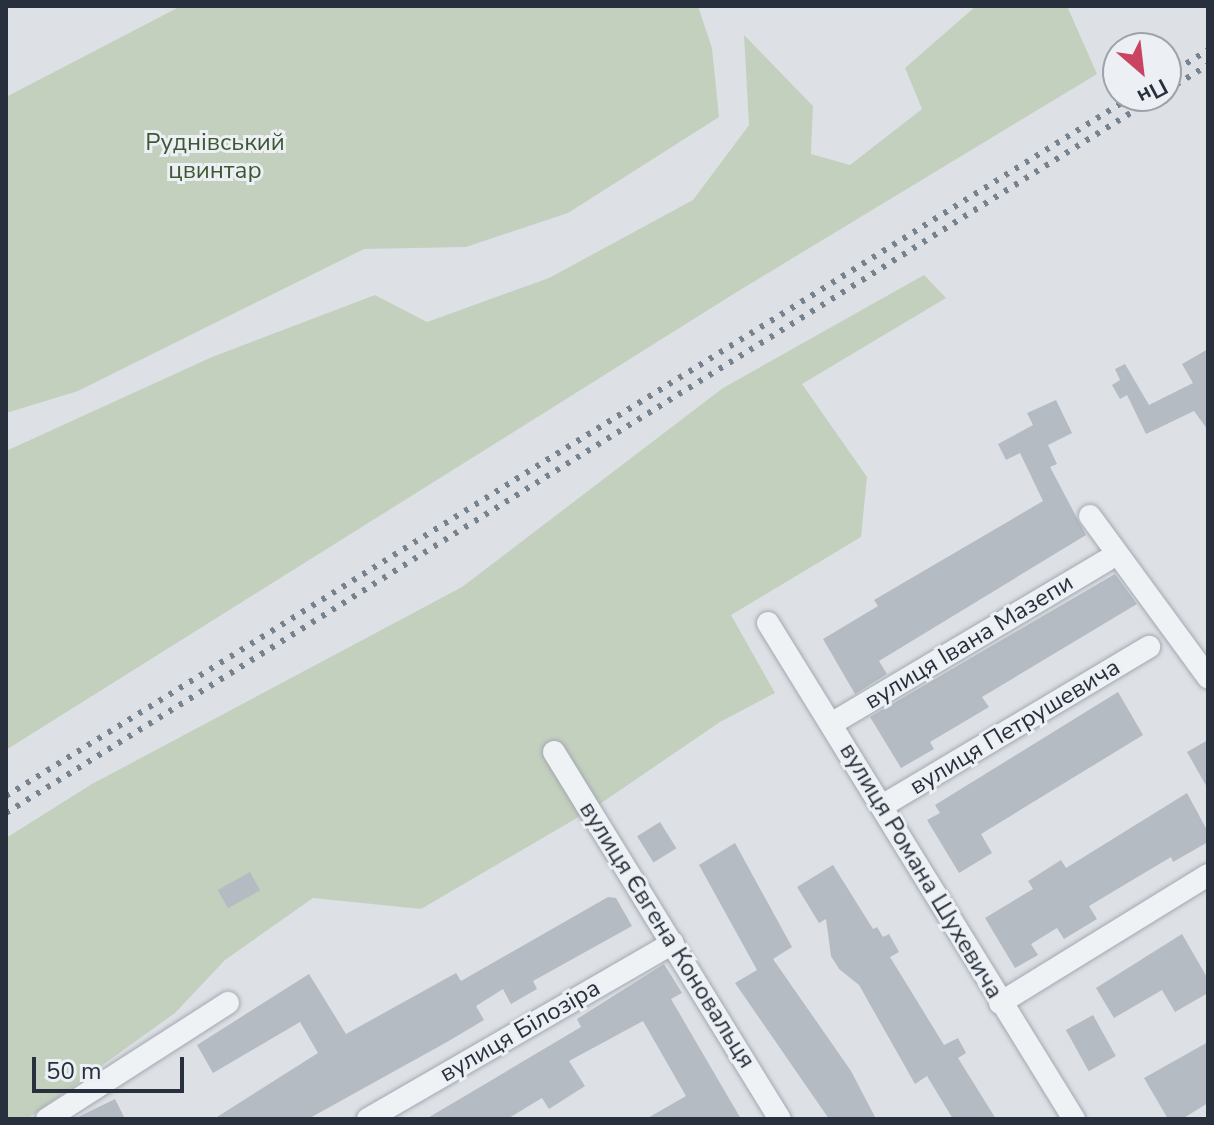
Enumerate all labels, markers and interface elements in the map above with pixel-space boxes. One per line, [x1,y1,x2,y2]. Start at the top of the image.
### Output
north arrow [1102,32,1182,112]
text: Пн [1132,71,1173,112]
park label: Руднівський цвинтар [145,129,285,185]
street label: вулиця Івана Мазепи [860,568,1078,716]
street label: вулиця Петрушевича [905,653,1125,801]
street label: вулиця Романа Шухевича [833,738,1009,1004]
street label: вулиця Євгена Коновальця [573,796,761,1074]
street label: вулиця Білозіра [435,973,605,1089]
scale bar [36,1041,188,1091]
text: 50 m [46,1055,102,1087]

